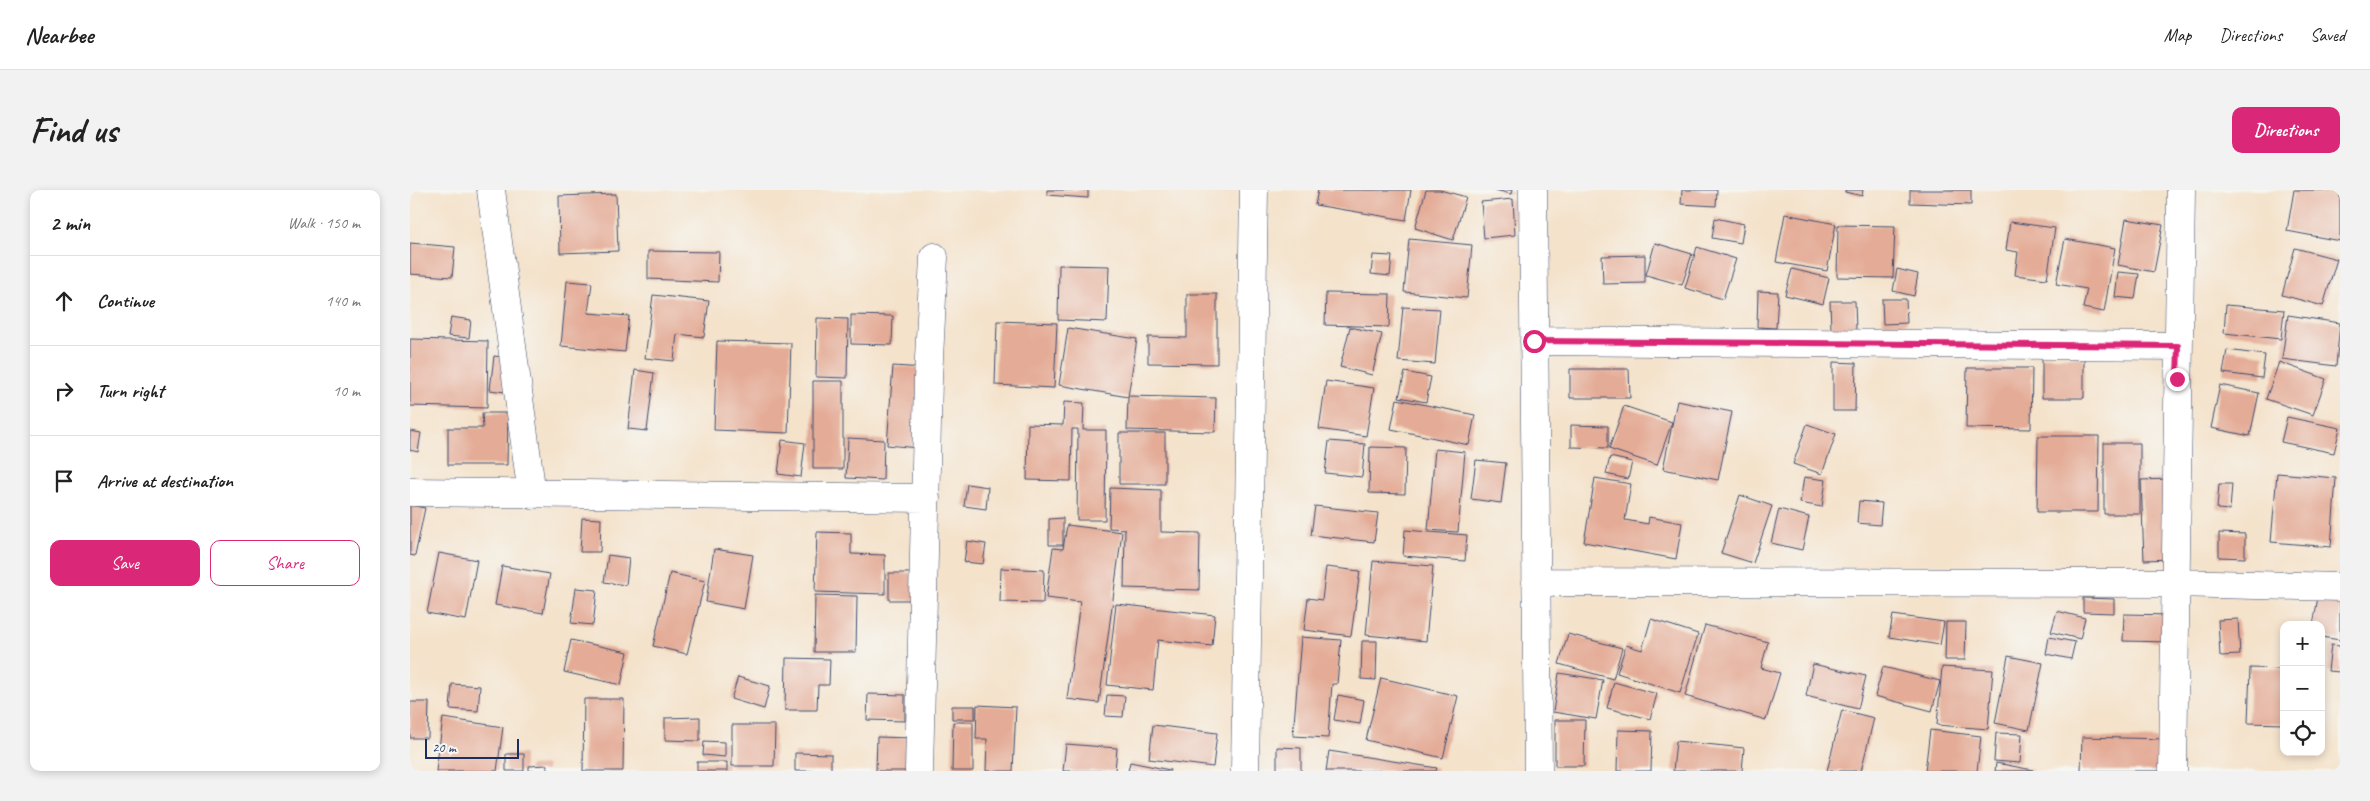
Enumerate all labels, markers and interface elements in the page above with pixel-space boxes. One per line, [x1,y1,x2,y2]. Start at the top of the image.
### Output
text: Nearbee [25,20,93,50]
text: Map [2164,24,2191,46]
text: Directions [2219,24,2282,46]
text: Saved [2310,24,2345,46]
button: Directions [2232,107,2340,153]
text: Find us [30,108,117,153]
text: 2 min [50,210,90,236]
text: Walk · 150 m [288,213,360,233]
icon: ahead [50,287,78,315]
text: Continue [97,289,154,313]
text: 140 m [326,291,360,311]
route start [1523,330,1546,353]
route end [2166,368,2189,391]
icon: right [50,377,78,405]
text: Turn right [97,379,164,403]
text: 10 m [333,381,360,401]
icon: arrive [50,467,78,495]
text: Arrive at destination [97,469,233,493]
button: Save [50,540,200,586]
button: Share [210,540,360,586]
map controls [2280,621,2325,756]
button: + [2280,621,2325,666]
button: − [2280,666,2325,711]
button: locate [2280,711,2325,756]
scale bar [425,736,519,759]
text: 20 m [432,739,456,756]

